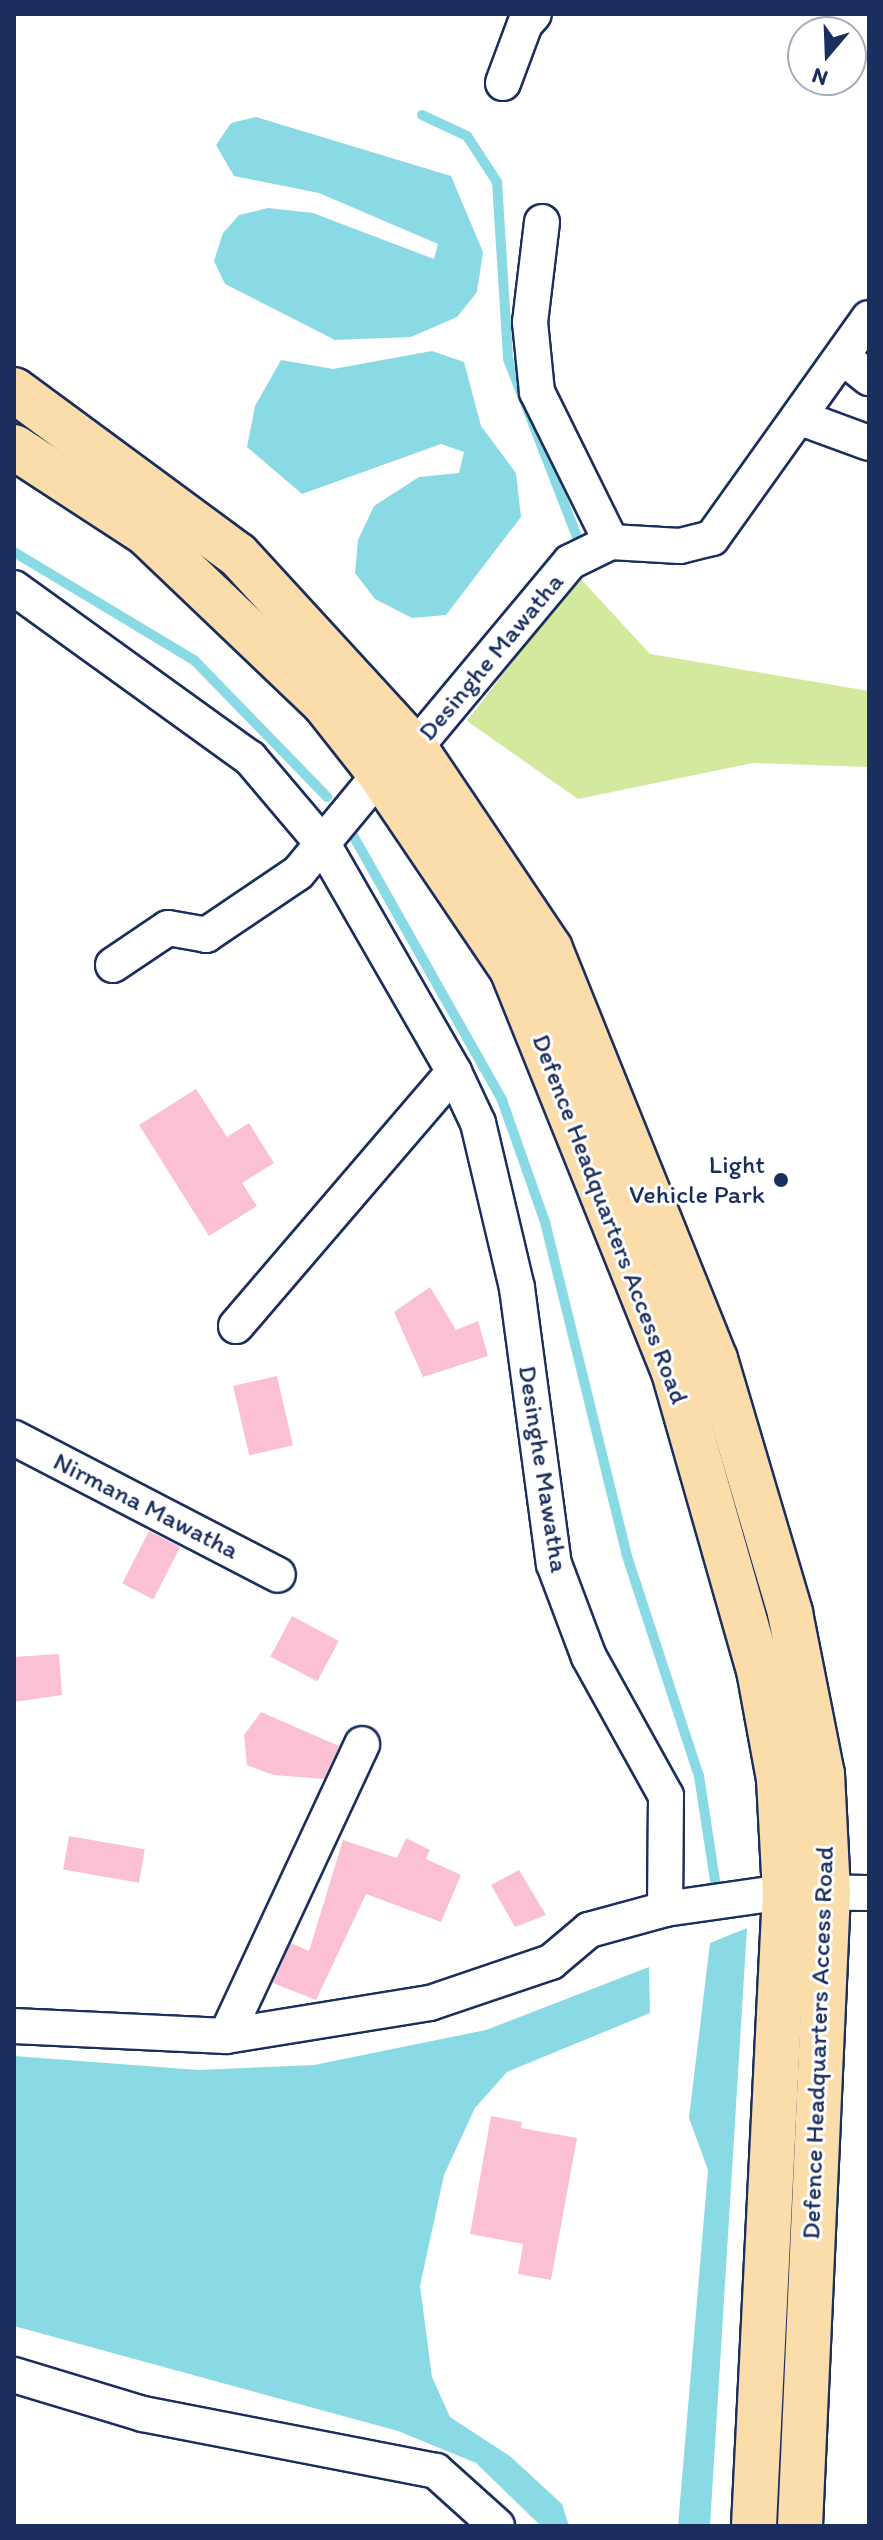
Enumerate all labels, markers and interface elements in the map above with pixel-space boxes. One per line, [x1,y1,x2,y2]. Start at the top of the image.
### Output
north arrow [787,16,867,96]
text: N [808,62,831,92]
street label: Desinghe Mawatha [412,567,570,747]
street label: Defence Headquarters Access Road [525,1030,695,1408]
place label: Light Vehicle Park [629,1149,765,1210]
marker: Light Vehicle Park [772,1171,790,1189]
street label: Desinghe Mawatha [511,1363,575,1575]
street label: Nirmana Mawatha [48,1446,244,1566]
street label: Defence Headquarters Access Road [796,1846,840,2240]

